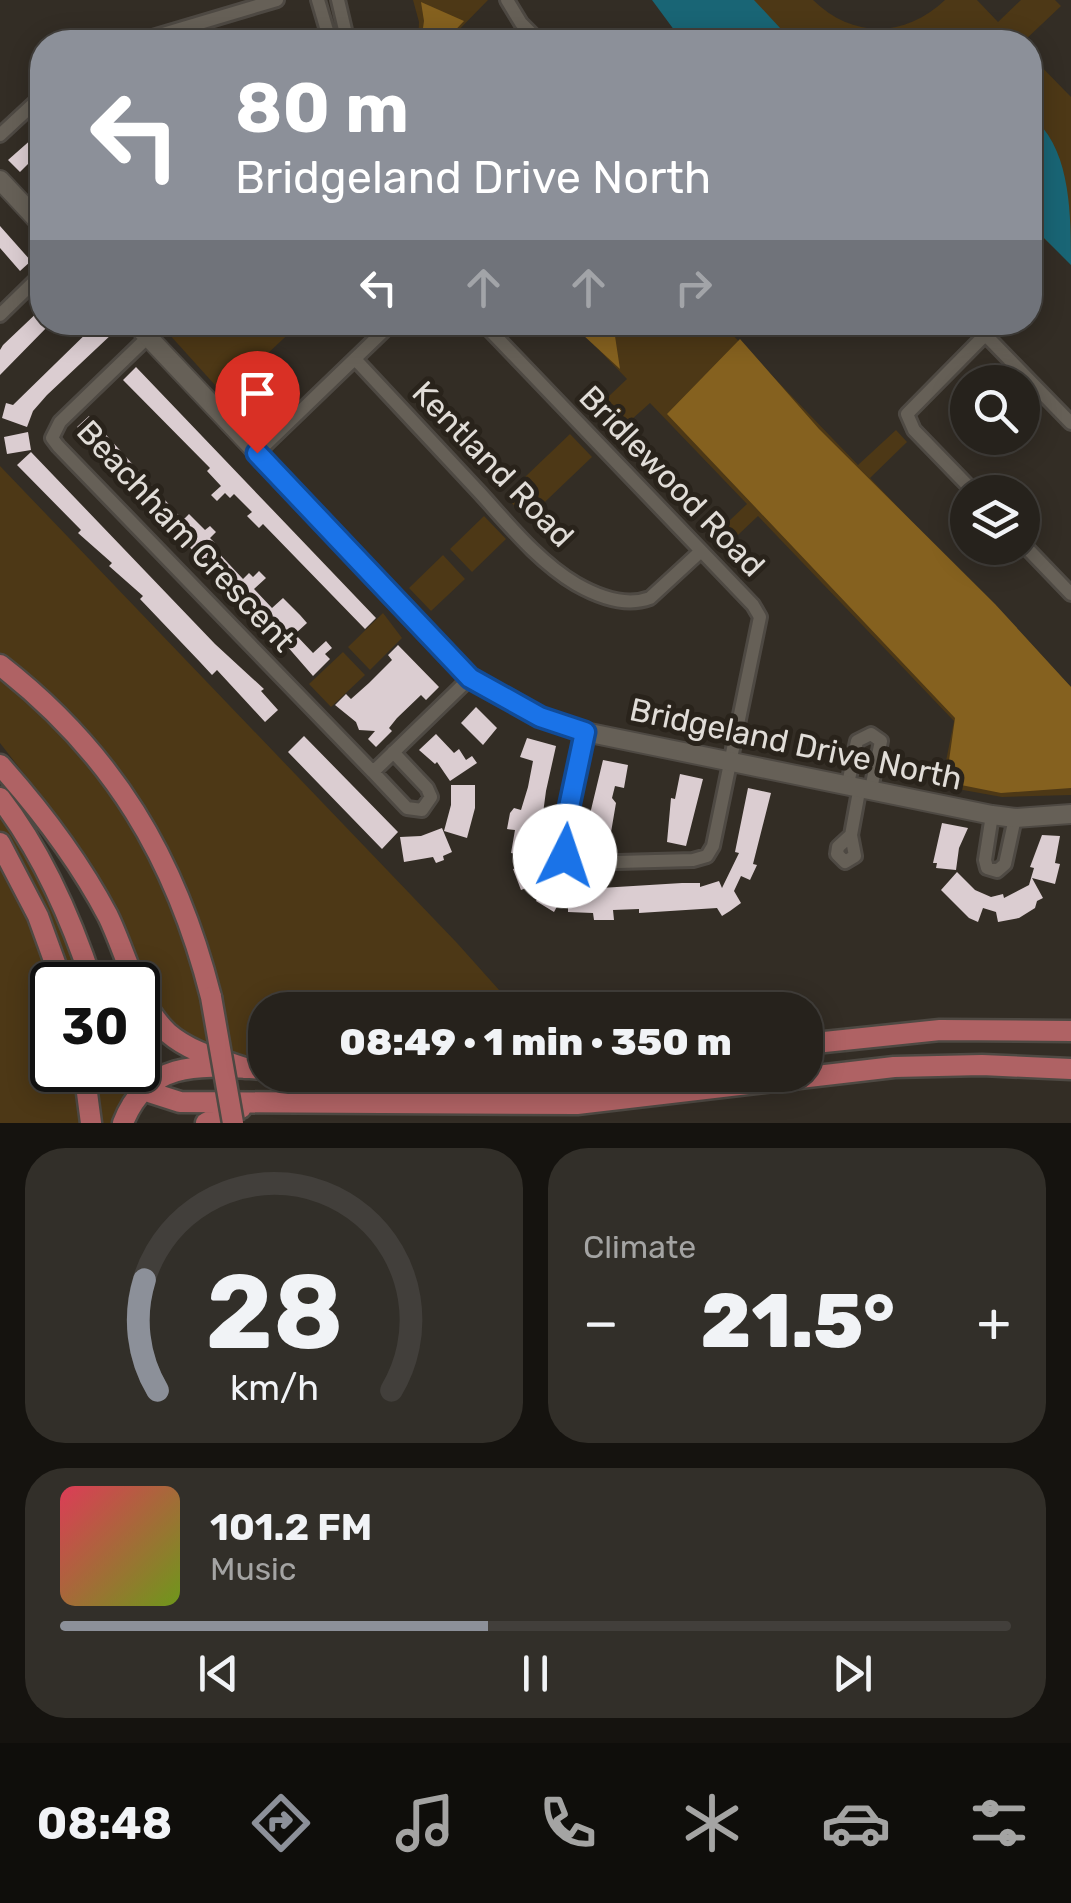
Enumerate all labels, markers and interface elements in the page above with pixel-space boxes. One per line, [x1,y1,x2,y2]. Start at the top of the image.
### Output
text: 80 m [235,67,409,150]
icon: left [70,70,200,200]
text: Bridgeland Drive North [235,151,711,204]
icon: left [351,260,406,315]
icon: ahead [456,260,511,315]
icon: ahead [561,260,616,315]
icon: right [666,260,721,315]
pin [215,351,300,454]
map controls [950,365,1040,565]
button: search [950,365,1040,455]
icon: arrive [230,366,285,421]
street label: Kentland Road [405,373,581,555]
street label: Bridlewood Road [571,378,773,584]
street label: Beachham Crescent [69,413,303,659]
button: layers [950,475,1040,565]
street label: Bridgeland Drive North [626,690,966,798]
position arrow [513,804,617,908]
speed limit sign: 30 [30,962,160,1092]
text: 08:49 · 1 min · 350 m [339,1019,732,1065]
text: Climate [583,1228,696,1266]
text: 28 [205,1251,343,1374]
text: 21.5° [701,1277,895,1366]
text: − [583,1290,619,1355]
text: + [977,1290,1011,1355]
text: km/h [229,1367,319,1409]
text: 101.2 FM [210,1504,372,1550]
text: Music [210,1550,296,1588]
icon: previous [191,1646,246,1701]
icon: pause [508,1646,563,1701]
icon: next [825,1646,880,1701]
icon: directions [246,1788,316,1858]
icon: music [390,1788,460,1858]
icon: phone [533,1788,603,1858]
icon: climate [677,1788,747,1858]
icon: car [821,1788,891,1858]
icon: filters [964,1788,1034,1858]
text: 08:48 [37,1797,172,1850]

